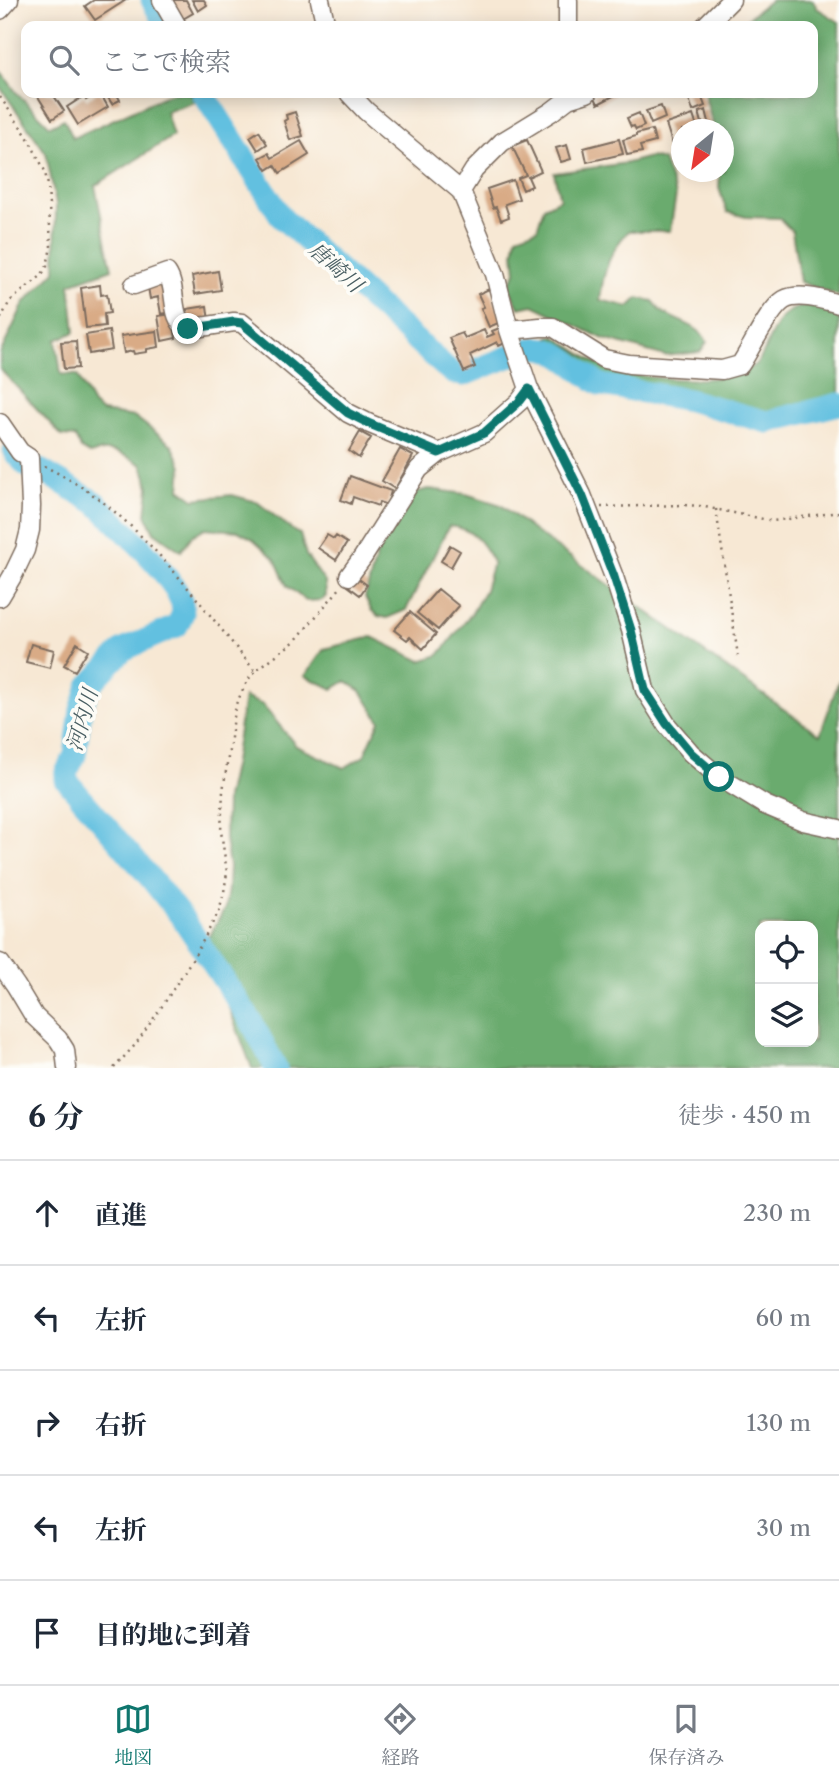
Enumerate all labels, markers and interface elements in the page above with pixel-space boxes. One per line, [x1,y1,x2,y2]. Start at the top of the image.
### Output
search box [21,21,818,98]
icon: search [45,41,83,79]
text: ここで検索 [101,46,231,78]
north arrow [671,119,734,182]
water label: 唐崎川 [304,237,369,299]
route end [172,313,203,344]
water label: 河内川 [61,684,103,754]
route start [703,761,734,792]
map controls [755,921,818,1047]
button: locate [755,921,818,984]
button: layers [755,984,818,1047]
text: 6 分 [28,1098,83,1135]
text: 徒歩 · 450 m [678,1101,811,1129]
icon: ahead [28,1194,66,1232]
text: 直進 [95,1199,147,1231]
text: 230 m [743,1199,811,1227]
icon: left [28,1299,66,1337]
text: 左折 [95,1304,147,1336]
text: 60 m [755,1304,811,1332]
icon: right [28,1404,66,1442]
text: 右折 [95,1409,147,1441]
text: 130 m [747,1409,811,1437]
icon: left [28,1509,66,1547]
text: 左折 [95,1514,147,1546]
text: 30 m [756,1514,811,1542]
icon: arrive [28,1614,66,1652]
text: 目的地に到着 [95,1619,251,1651]
tab: 地図 [114,1700,153,1769]
tab: 経路 [381,1700,420,1769]
tab: 保存済み [648,1700,725,1769]

